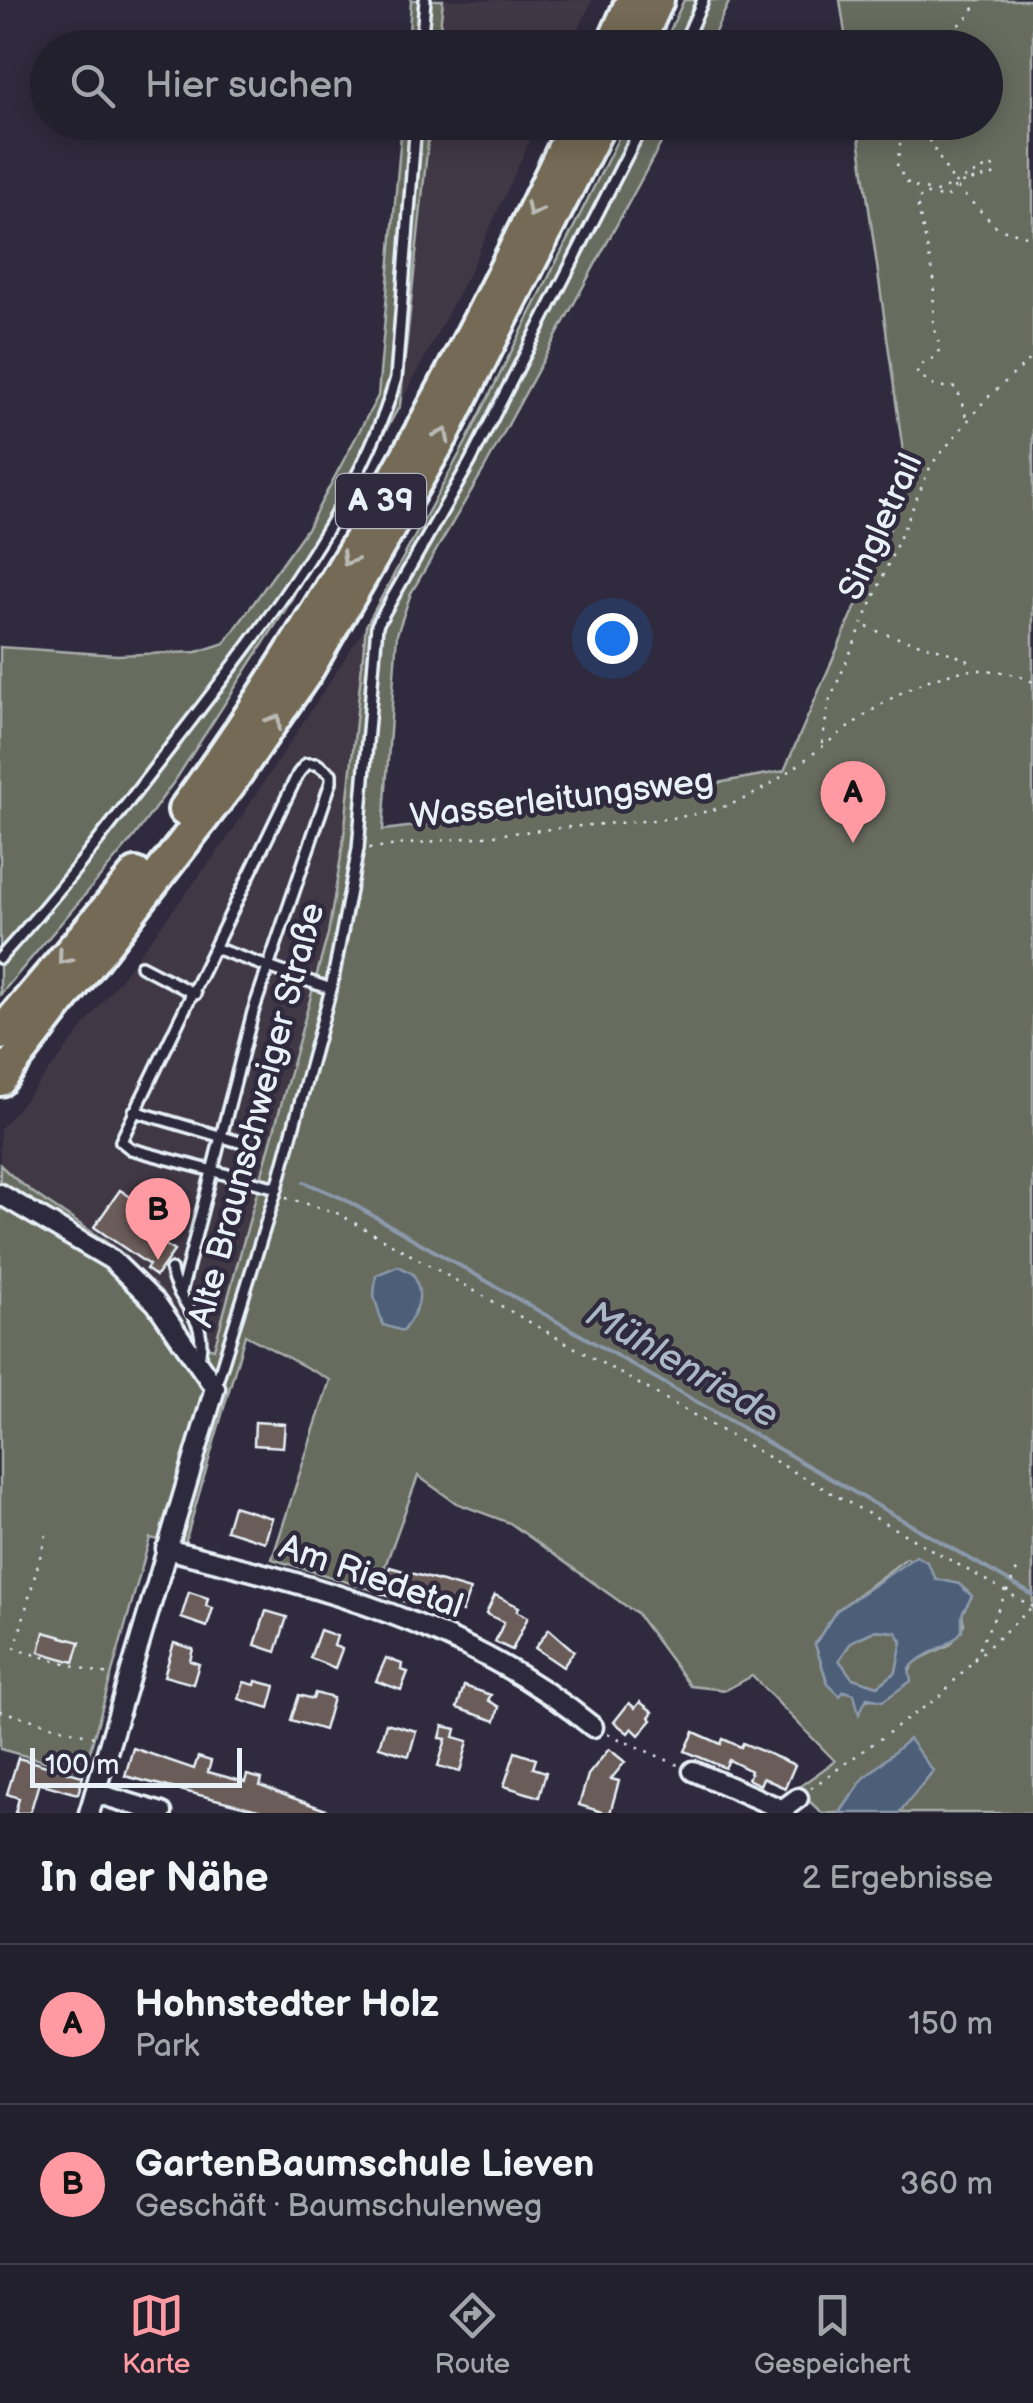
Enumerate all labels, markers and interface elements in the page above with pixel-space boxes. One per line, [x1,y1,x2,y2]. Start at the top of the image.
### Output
search box [30,30,1003,140]
icon: search [65,58,120,113]
text: Hier suchen [145,63,353,108]
one-way arrow [525,200,545,218]
one-way arrow [431,428,450,446]
street label: Singletrail [830,447,932,607]
road number: A 39 [336,474,426,528]
one-way arrow [341,548,360,566]
your location [587,613,638,664]
one-way arrow [262,713,281,731]
street label: Wasserleitungsweg [408,759,716,839]
pin: A [820,760,886,843]
street label: Alte Braunschweiger Straße [180,898,334,1332]
one-way arrow [58,947,76,965]
pin: B [126,1178,190,1260]
water label: Mühlenriede [578,1292,786,1438]
street label: Am Riedetal [273,1525,469,1629]
scale bar [30,1743,242,1788]
text: 100 m [45,1749,119,1782]
text: In der Nähe [40,1853,269,1904]
text: 2 Ergebnisse [802,1859,993,1898]
text: Hohnstedter Holz [135,1982,439,2027]
text: A [63,2005,82,2044]
text: 150 m [908,2005,993,2044]
text: Park [135,2027,199,2066]
text: GartenBaumschule Lieven [135,2142,595,2187]
text: B [61,2165,84,2204]
text: 360 m [900,2165,993,2204]
text: Geschäft · Baumschulenweg [135,2187,542,2226]
tab: Karte [122,2288,190,2381]
tab: Route [435,2288,510,2381]
tab: Gespeichert [754,2288,911,2381]

